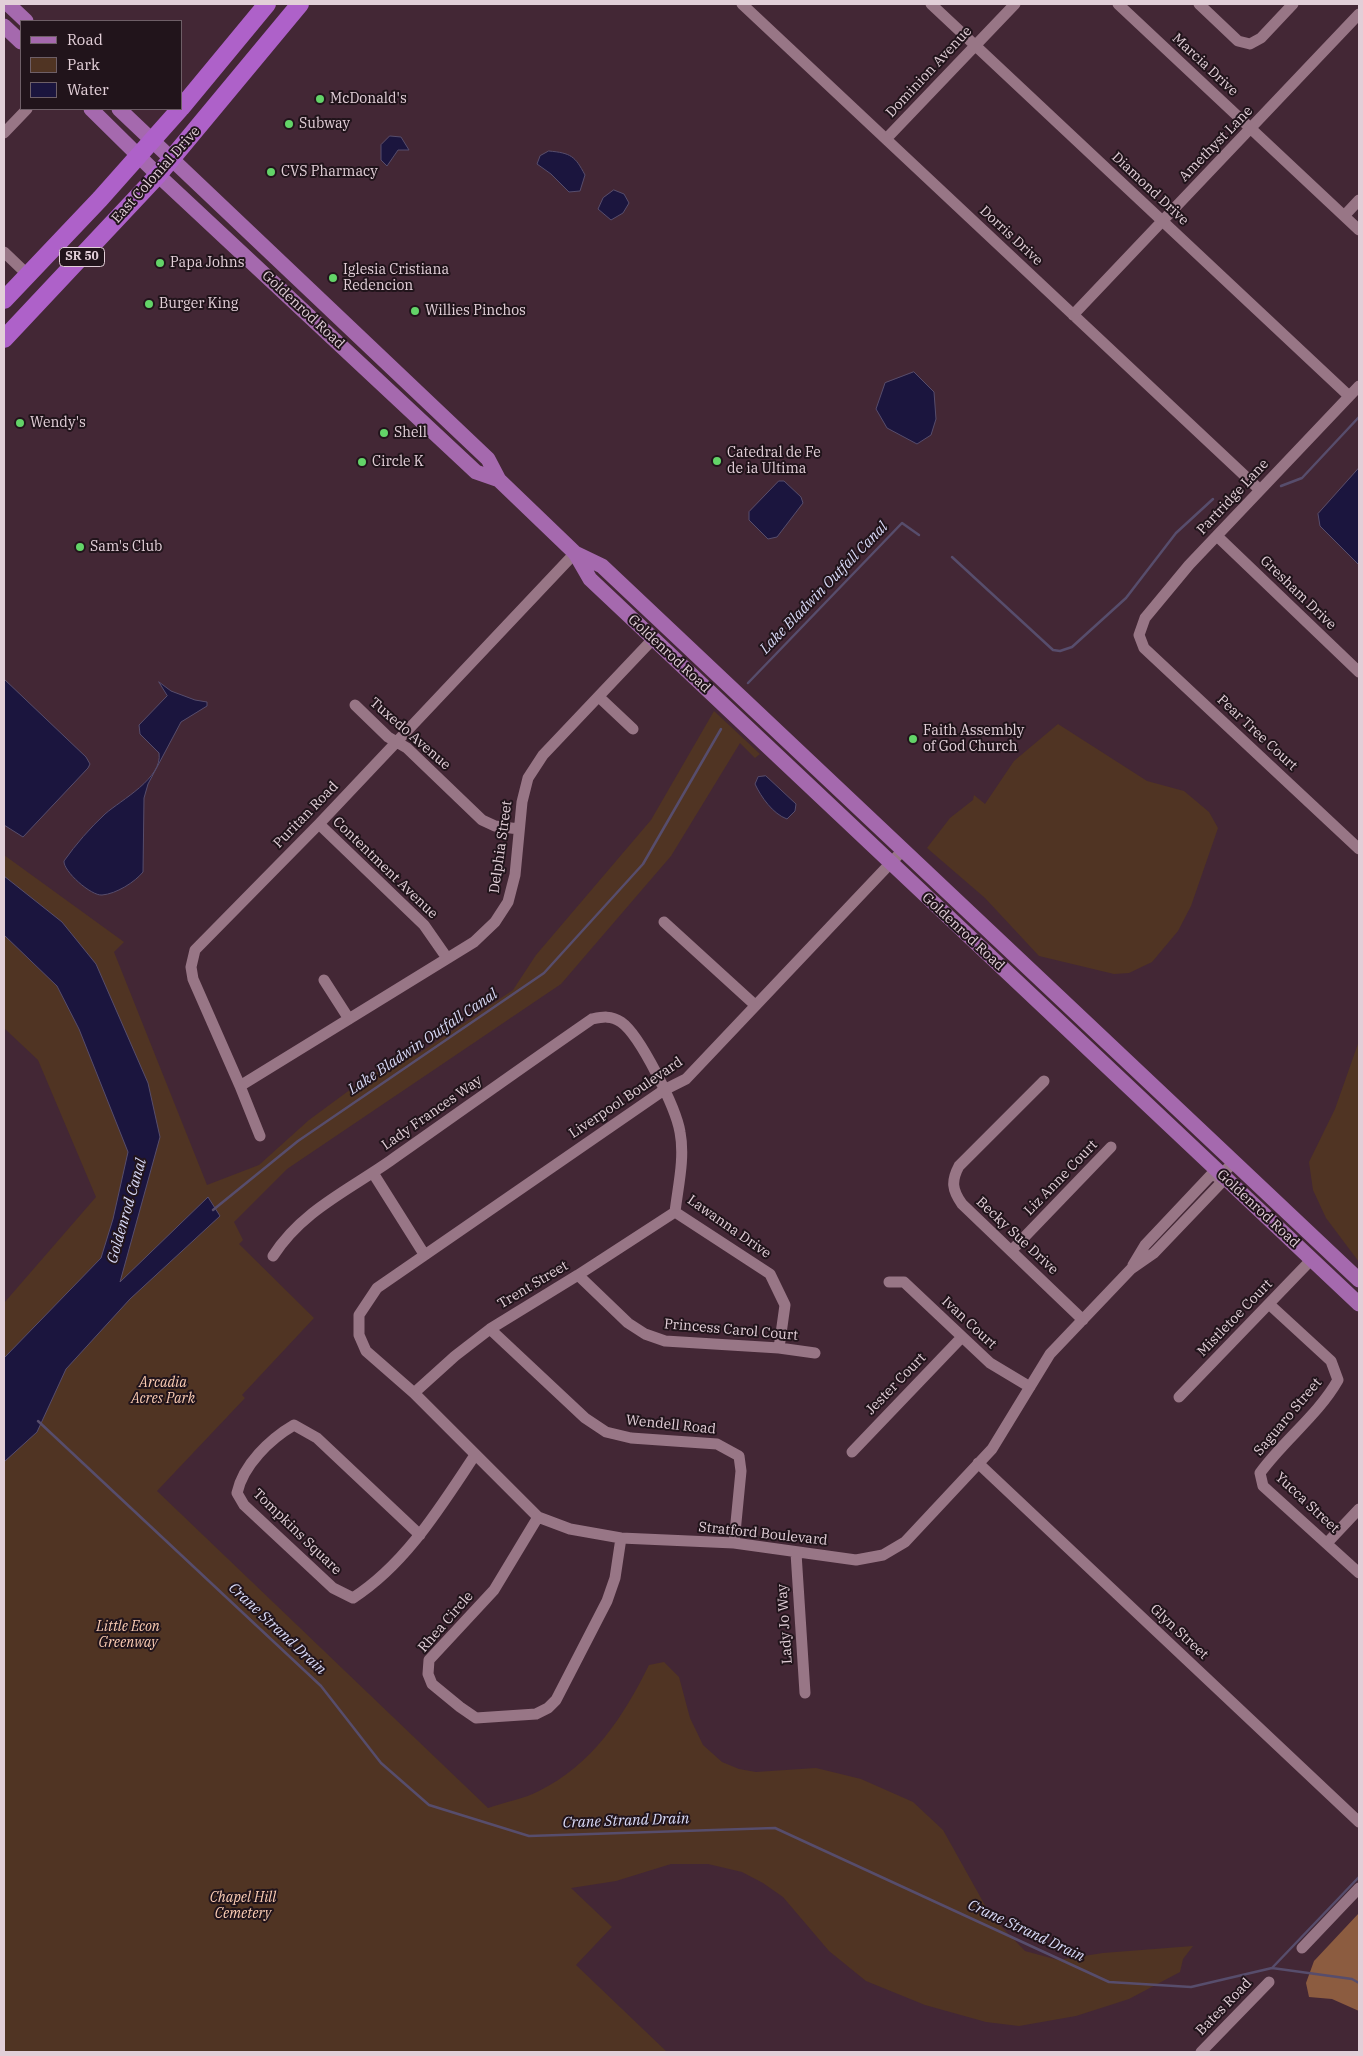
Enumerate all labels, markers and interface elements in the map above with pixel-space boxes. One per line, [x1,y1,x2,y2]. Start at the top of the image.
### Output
legend [20,20,182,110]
street label: Dominion Avenue [883,23,975,121]
text: Road [67,30,103,49]
street label: Marcia Drive [1169,30,1241,100]
text: Park [67,55,100,74]
text: Water [67,80,109,99]
place label: McDonald's [330,91,407,107]
marker: McDonald's [314,93,326,105]
street label: Amethyst Lane [1176,103,1256,185]
place label: Subway [299,116,350,132]
marker: Subway [283,118,295,130]
street label: East Colonial Drive [108,123,204,227]
street label: Diamond Drive [1108,149,1192,229]
place label: CVS Pharmacy [281,164,378,180]
marker: CVS Pharmacy [265,166,277,178]
street label: Dorris Drive [976,203,1046,269]
road number: SR 50 [59,248,104,266]
place label: Papa Johns [170,255,244,271]
marker: Papa Johns [154,257,166,269]
place label: Iglesia Cristiana Redencion [343,262,449,294]
street label: Goldenrod Road [258,268,348,352]
marker: Iglesia Cristiana Redencion [327,272,339,284]
place label: Burger King [159,296,238,312]
marker: Burger King [143,298,155,310]
place label: Willies Pinchos [425,303,526,319]
marker: Willies Pinchos [409,305,421,317]
place label: Wendy's [30,415,86,431]
marker: Wendy's [14,417,26,429]
place label: Shell [394,425,427,441]
marker: Shell [378,427,390,439]
place label: Catedral de Fe de ia Ultima [727,445,821,478]
place label: Circle K [372,454,424,470]
marker: Catedral de Fe de ia Ultima [711,455,723,467]
marker: Circle K [356,456,368,468]
street label: Partridge Lane [1194,456,1272,538]
water label: Lake Bladwin Outfall Canal [756,518,892,658]
place label: Sam's Club [90,539,162,555]
marker: Sam's Club [74,541,86,553]
street label: Gresham Drive [1257,553,1339,633]
street label: Goldenrod Road [624,612,714,696]
street label: Pear Tree Court [1213,692,1301,774]
street label: Tuxedo Avenue [366,694,454,774]
place label: Faith Assembly of God Church [923,723,1024,756]
marker: Faith Assembly of God Church [907,733,919,745]
street label: Puritan Road [270,778,342,852]
street label: Delphia Street [486,800,516,894]
street label: Contentment Avenue [329,814,441,922]
street label: Goldenrod Road [918,890,1008,974]
water label: Lake Bladwin Outfall Canal [345,985,501,1099]
street label: Liverpool Boulevard [566,1054,686,1142]
street label: Lady Frances Way [379,1072,485,1154]
street label: Liz Anne Court [1021,1137,1101,1219]
water label: Goldenrod Canal [103,1157,151,1265]
street label: Goldenrod Road [1213,1167,1303,1251]
street label: Lawanna Drive [684,1192,774,1262]
street label: Becky Sue Drive [973,1194,1061,1278]
street label: Trent Street [495,1257,571,1313]
street label: Mistletoe Court [1194,1276,1276,1360]
street label: Ivan Court [938,1293,1000,1353]
street label: Princess Carol Court [663,1316,799,1344]
street label: Jester Court [862,1350,930,1418]
park label: Arcadia Acres Park [131,1375,195,1408]
street label: Saguaro Street [1251,1375,1325,1459]
street label: Wendell Road [625,1412,717,1438]
street label: Yucca Street [1271,1469,1343,1537]
street label: Tompkins Square [249,1485,345,1579]
street label: Stratford Boulevard [698,1519,828,1549]
water label: Crane Strand Drain [224,1579,330,1679]
street label: Lady Jo Way [774,1583,796,1665]
street label: Rhea Circle [415,1588,477,1656]
street label: Glyn Street [1146,1601,1212,1663]
park label: Little Econ Greenway [96,1619,160,1651]
water label: Crane Strand Drain [562,1810,690,1832]
park label: Chapel Hill Cemetery [210,1890,276,1922]
water label: Crane Strand Drain [965,1896,1087,1966]
street label: Bates Road [1193,1975,1255,2039]

